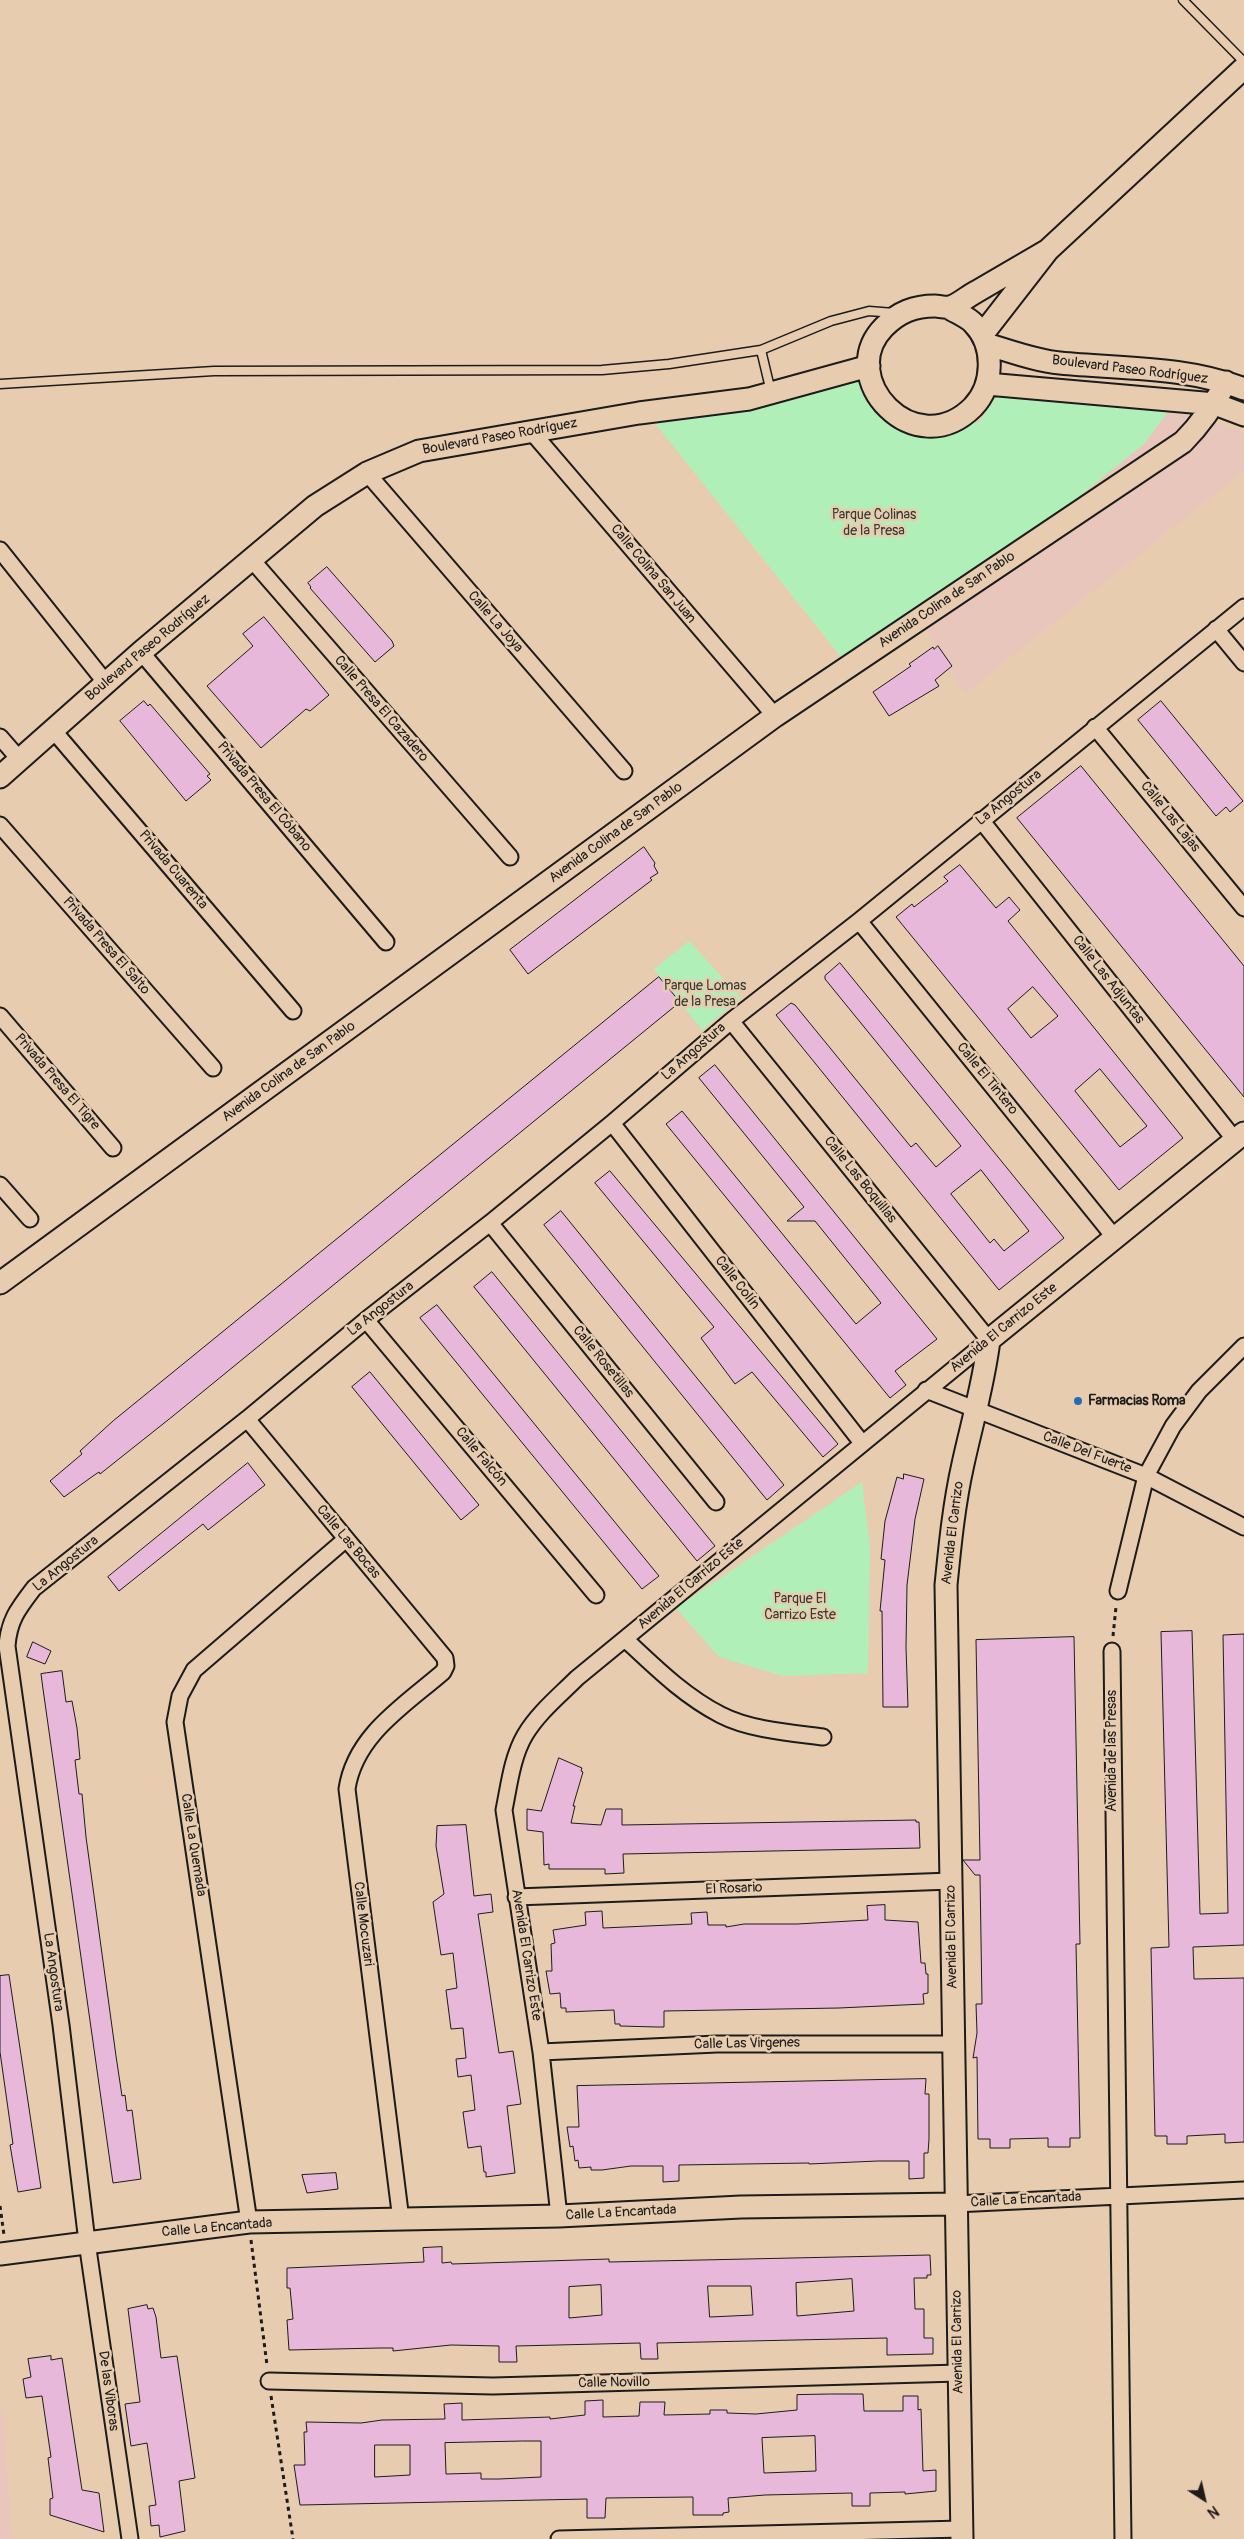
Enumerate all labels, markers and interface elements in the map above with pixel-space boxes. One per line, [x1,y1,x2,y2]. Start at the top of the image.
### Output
street label: Boulevard Paseo Rodríguez [1051,352,1209,388]
street label: Boulevard Paseo Rodríguez [421,415,579,459]
park label: Parque Colinas de la Presa [832,507,916,540]
street label: Calle Colina San Juan [607,521,699,627]
street label: Avenida Colina de San Pablo [876,548,1018,652]
street label: Calle La Joya [464,588,526,656]
street label: Boulevard Paseo Rodríguez [82,591,214,705]
street label: Calle Presa El Cazadero [330,652,432,766]
street label: Privada Presa El Cóbano [213,739,315,855]
street label: La Angostura [973,766,1045,830]
street label: Calle Las Lajas [1136,778,1204,856]
street label: Avenida Colina de San Pablo [546,779,686,887]
street label: Privada Cuarenta [135,827,211,913]
street label: Privada Presa El Salto [59,894,153,998]
street label: Calle Las Adjuntas [1068,932,1148,1028]
park label: Parque Lomas de la Presa [664,978,746,1010]
street label: Avenida Colina de San Pablo [219,1018,359,1126]
street label: La Angostura [659,1020,729,1084]
street label: Privada Presa El Tigre [11,1030,103,1134]
street label: Calle El Tintero [953,1039,1021,1119]
street label: Calle Las Boquillas [820,1133,900,1227]
street label: Calle Colín [711,1253,763,1313]
street label: La Angostura [345,1278,417,1340]
street label: Avenida El Carrizo Este [947,1280,1061,1376]
street label: Calle Rosetillas [569,1322,637,1402]
place label: Farmacias Roma [1088,1393,1186,1409]
marker: Farmacias Roma [1072,1395,1084,1407]
street label: Calle Falcón [451,1424,511,1490]
street label: Calle Del Fuerte [1040,1428,1134,1478]
street label: Avenida El Carrizo [938,1480,968,1586]
street label: Calle Las Bocas [312,1502,384,1582]
street label: La Angostura [30,1532,102,1596]
street label: Avenida El Carrizo Este [635,1535,747,1633]
park label: Parque El Carrizo Este [764,1591,836,1624]
street label: Avenida de las Presas [1104,1690,1120,1812]
street label: Calle La Quemada [177,1792,209,1898]
street label: El Rosario [705,1880,763,1898]
street label: Calle Mocuzari [349,1881,377,1967]
street label: Avenida El Carrizo [943,1885,961,1989]
street label: Avenida El Carrizo Este [507,1888,545,2022]
street label: La Angostura [39,1931,67,2013]
street label: Calle Las Virgenes [694,2035,800,2053]
street label: Calle La Encantada [970,2189,1082,2211]
street label: Calle La Encantada [565,2202,677,2224]
street label: Calle La Encantada [161,2215,273,2241]
street label: Avenida El Carrizo [949,2290,967,2394]
street label: De las Viboras [94,2350,122,2432]
street label: Calle Novillo [578,2374,650,2392]
north arrow [1179,2474,1229,2524]
text: N [1204,2502,1222,2521]

